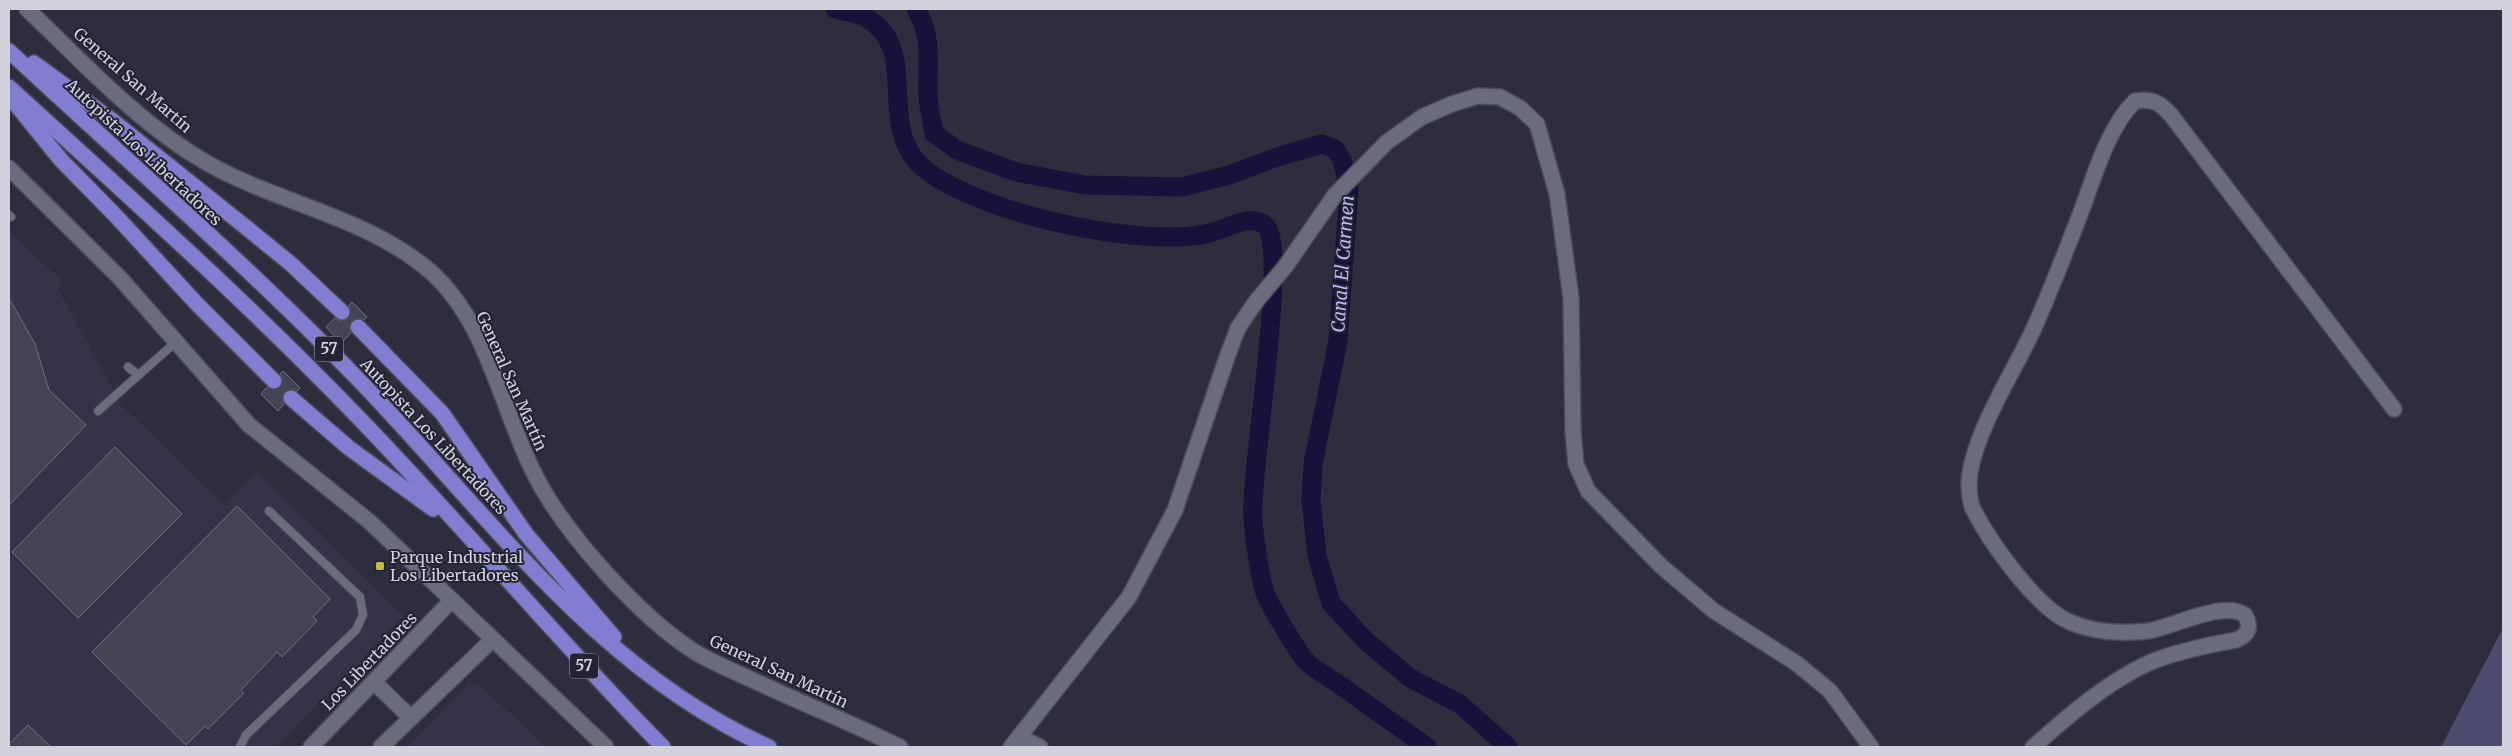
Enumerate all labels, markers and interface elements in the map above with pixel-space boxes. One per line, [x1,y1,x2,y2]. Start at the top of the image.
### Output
street label: General San Martín [70,23,197,137]
street label: Autopista Los Libertadores [61,74,226,230]
water label: Canal El Carmen [1326,195,1359,333]
street label: General San Martín [472,308,552,454]
road number: 57 [315,336,343,362]
street label: Autopista Los Libertadores [356,353,512,518]
place label: Parque Industrial Los Libertadores [390,547,523,585]
marker: Parque Industrial Los Libertadores [374,560,386,572]
street label: Los Libertadores [317,608,421,714]
street label: General San Martín [707,630,852,712]
road number: 57 [570,654,598,678]

